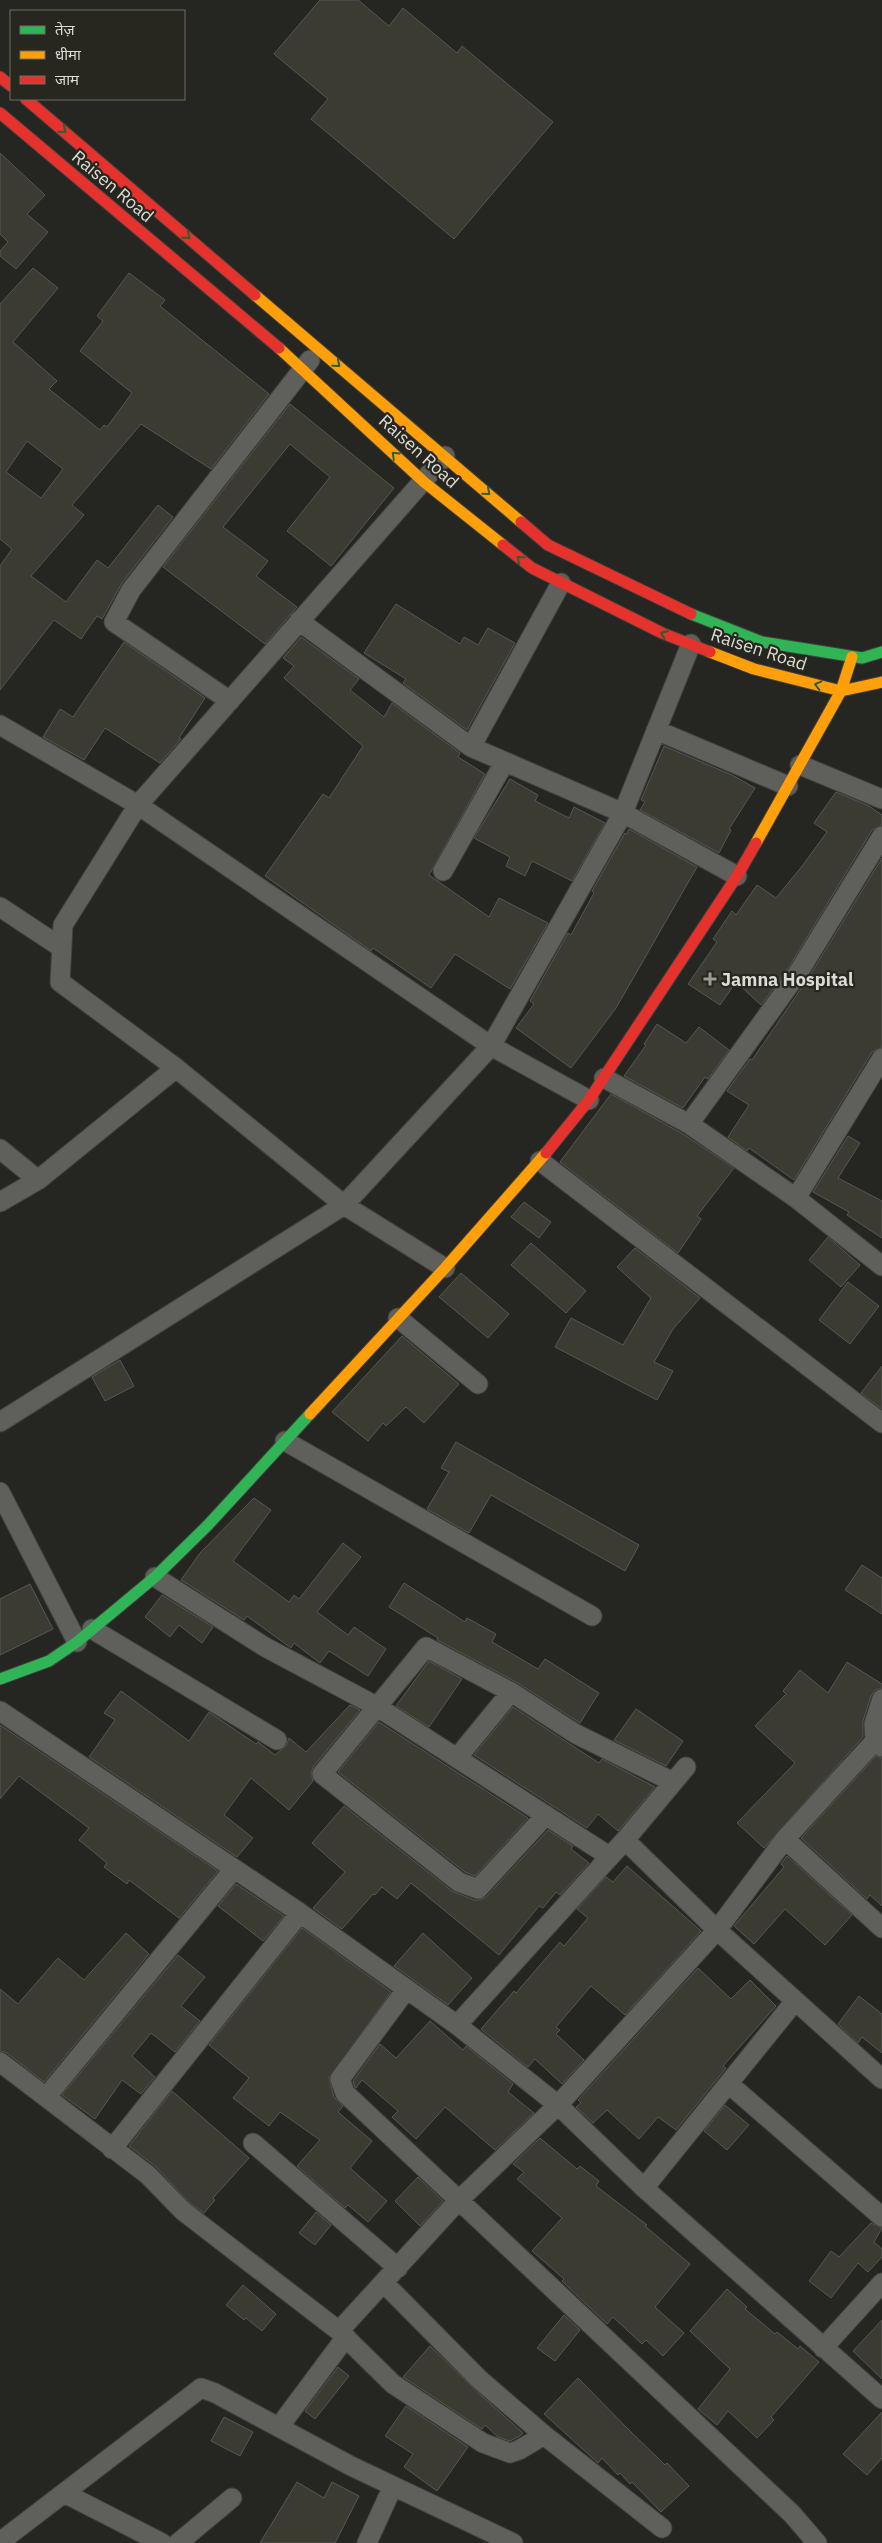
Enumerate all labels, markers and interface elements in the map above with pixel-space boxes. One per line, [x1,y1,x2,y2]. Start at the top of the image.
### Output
legend [10,10,185,100]
text: तेज़ [55,20,76,39]
text: धीमा [55,45,82,64]
text: जाम [55,70,80,89]
one-way arrow [57,125,66,133]
street label: Raisen Road [67,145,159,227]
one-way arrow [181,230,190,239]
one-way arrow [331,358,340,367]
street label: Raisen Road [374,409,464,493]
one-way arrow [392,452,401,461]
one-way arrow [481,487,490,495]
one-way arrow [517,556,526,564]
street label: Raisen Road [708,623,810,675]
one-way arrow [660,629,669,640]
one-way arrow [814,681,822,691]
place label: Jamna Hospital [721,968,854,991]
marker: Jamna Hospital [703,972,717,986]

